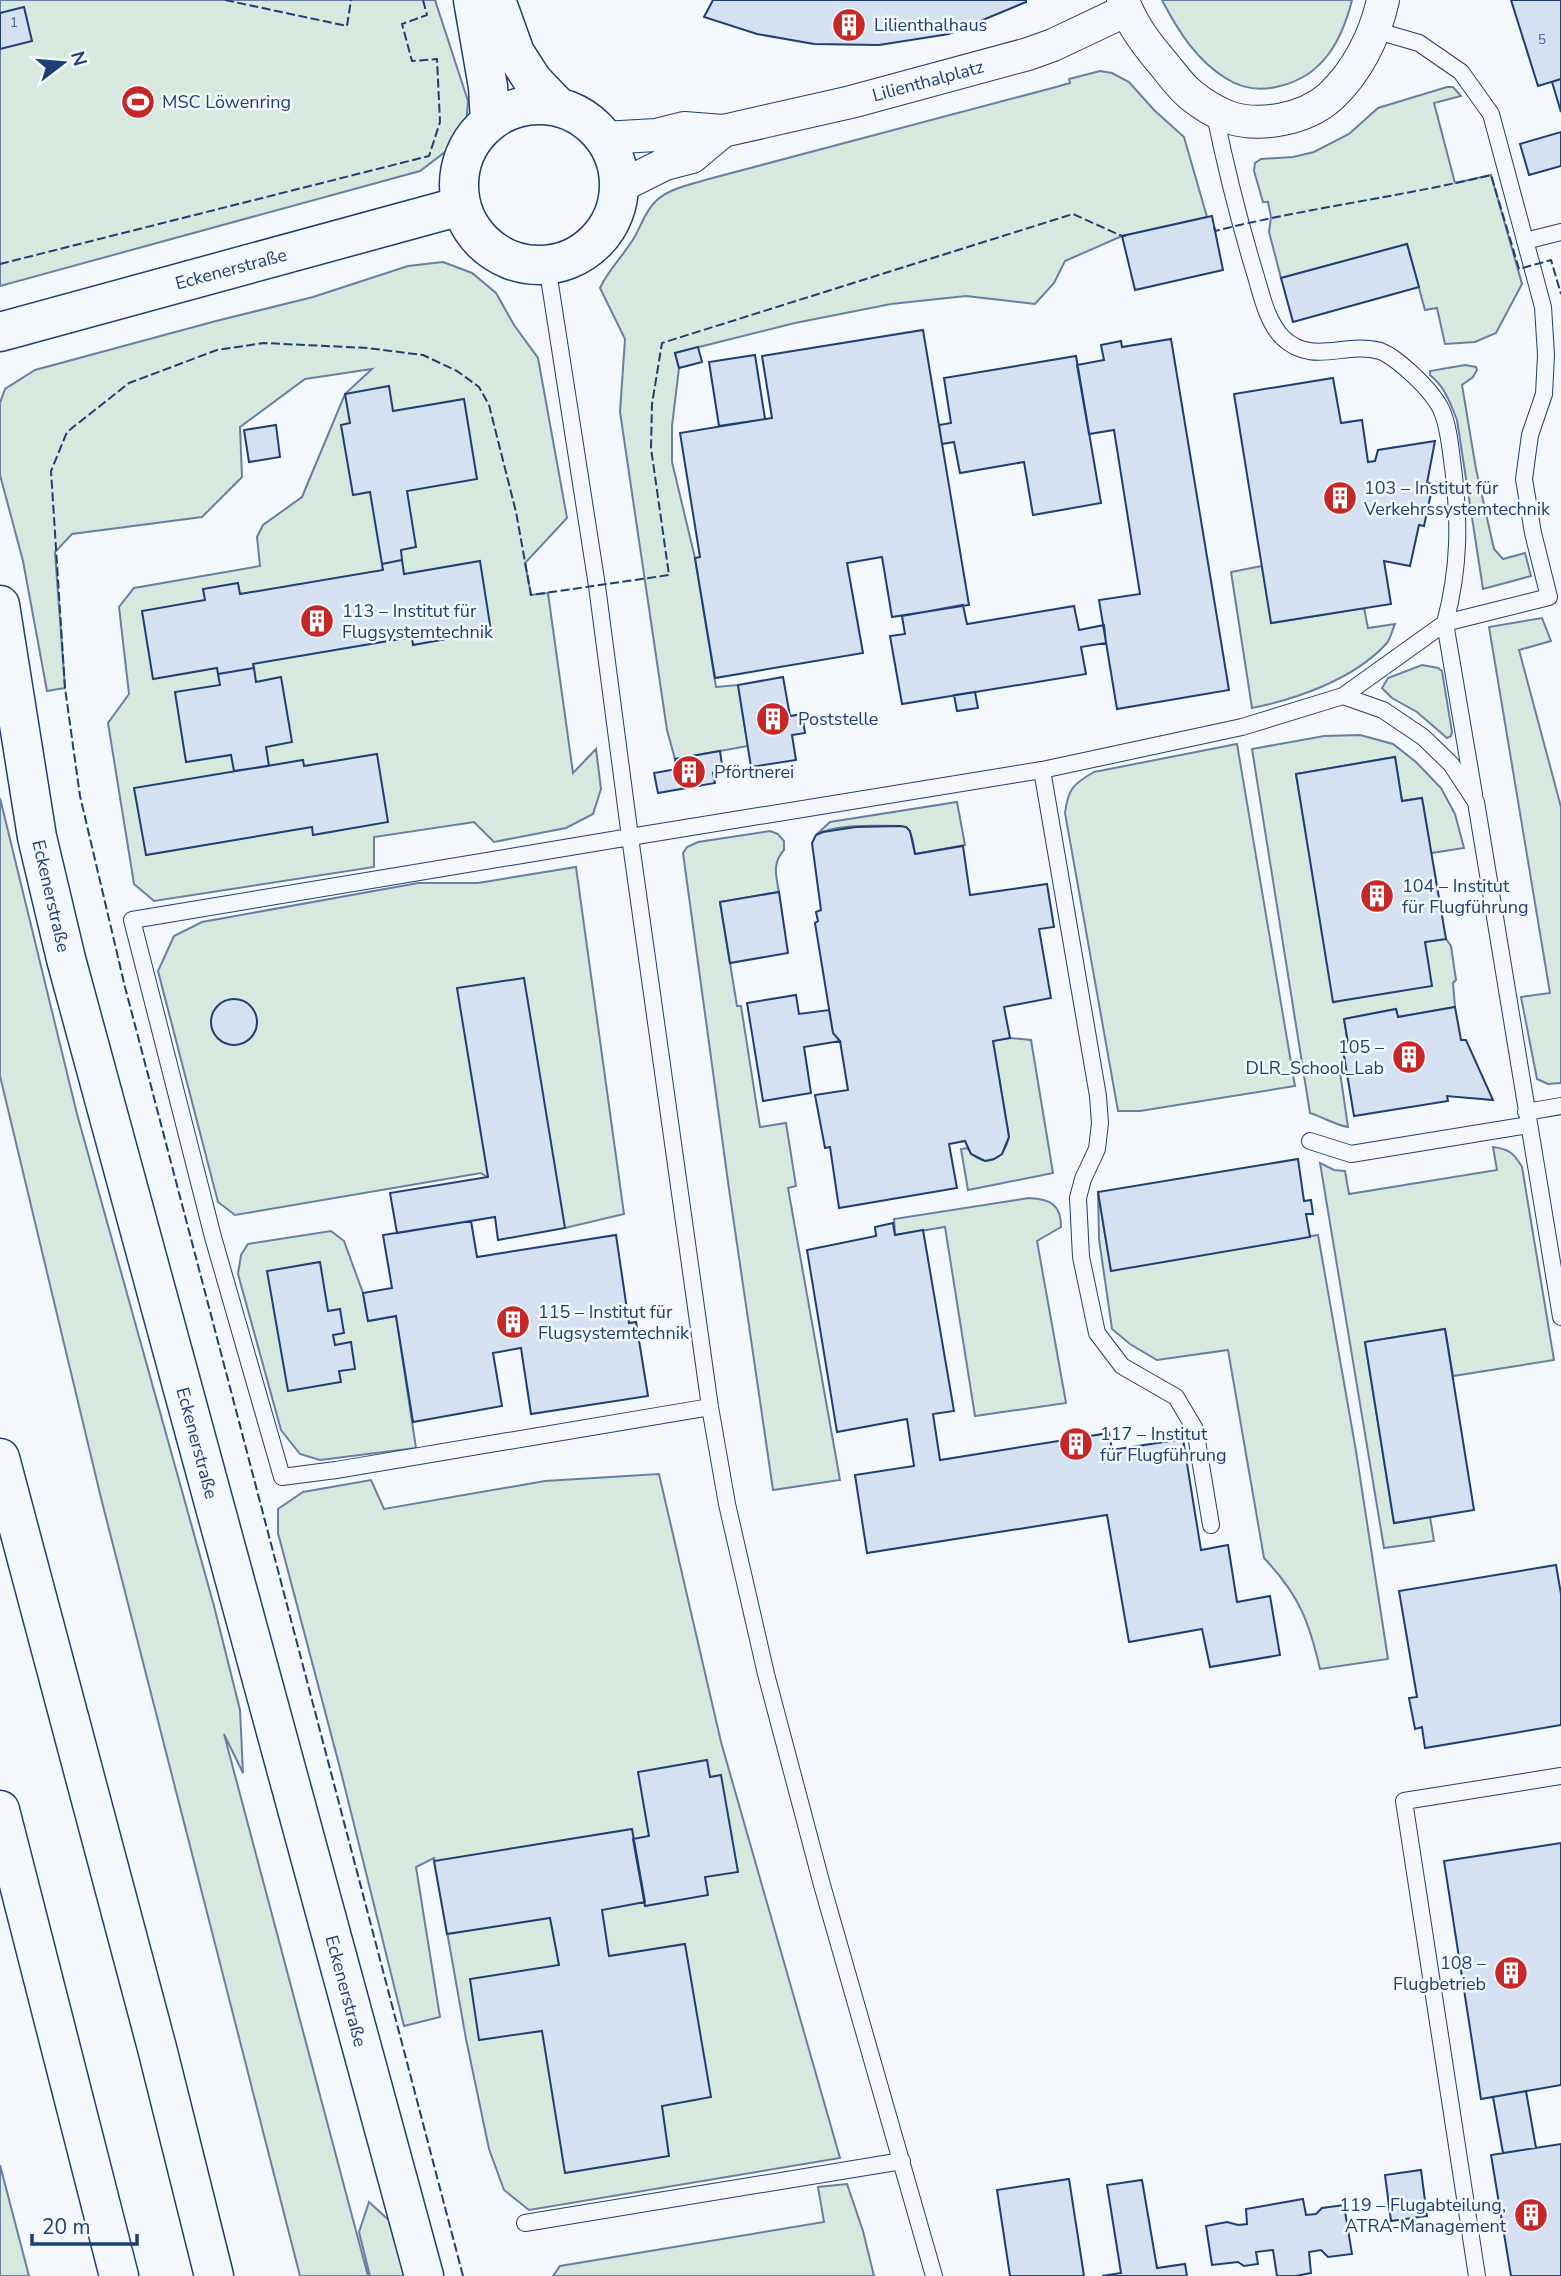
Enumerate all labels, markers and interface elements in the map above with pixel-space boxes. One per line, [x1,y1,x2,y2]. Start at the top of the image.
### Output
building icon: Lilienthalhaus [830,6,868,44]
house number: 1 [10,13,18,32]
place label: Lilienthalhaus [874,13,987,37]
north arrow [28,28,98,98]
house number: 5 [1538,30,1546,49]
text: N [64,48,93,69]
street label: Lilienthalplatz [870,55,986,107]
sports icon: MSC Löwenring [119,83,157,121]
place label: MSC Löwenring [162,90,291,114]
street label: Eckenerstraße [173,243,289,295]
place label: 103 – Institut für Verkehrssystemtechnik [1363,476,1551,521]
building icon: 103 – Institut für Verkehrssystemtechnik [1321,479,1359,517]
place label: 113 – Institut für Flugsystemtechnik [342,599,494,644]
building icon: 113 – Institut für Flugsystemtechnik [298,602,336,640]
building icon: Poststelle [754,700,792,738]
place label: Poststelle [798,707,878,731]
building icon: Pförtnerei [670,753,708,791]
place label: Pförtnerei [714,760,794,784]
street label: Eckenerstraße [26,837,76,955]
place label: 104 – Institut für Flugführung [1402,874,1529,919]
building icon: 104 – Institut für Flugführung [1358,877,1396,915]
place label: 105 – DLR_School_Lab [1246,1035,1384,1080]
building icon: 105 – DLR_School_Lab [1390,1038,1428,1076]
place label: 115 – Institut für Flugsystemtechnik [538,1300,690,1345]
building icon: 115 – Institut für Flugsystemtechnik [494,1303,532,1341]
street label: Eckenerstraße [171,1385,223,1501]
place label: 117 – Institut für Flugführung [1100,1422,1227,1467]
building icon: 117 – Institut für Flugführung [1057,1425,1095,1463]
street label: Eckenerstraße [320,1933,372,2049]
place label: 108 – Flugbetrieb [1393,1951,1486,1996]
building icon: 108 – Flugbetrieb [1492,1954,1530,1992]
place label: 119 – Flugabteilung, ATRA-Management [1339,2193,1507,2238]
building icon: 119 – Flugabteilung, ATRA-Management [1512,2196,1550,2234]
scale bar [32,2202,136,2246]
text: 20 m [42,2213,91,2241]

